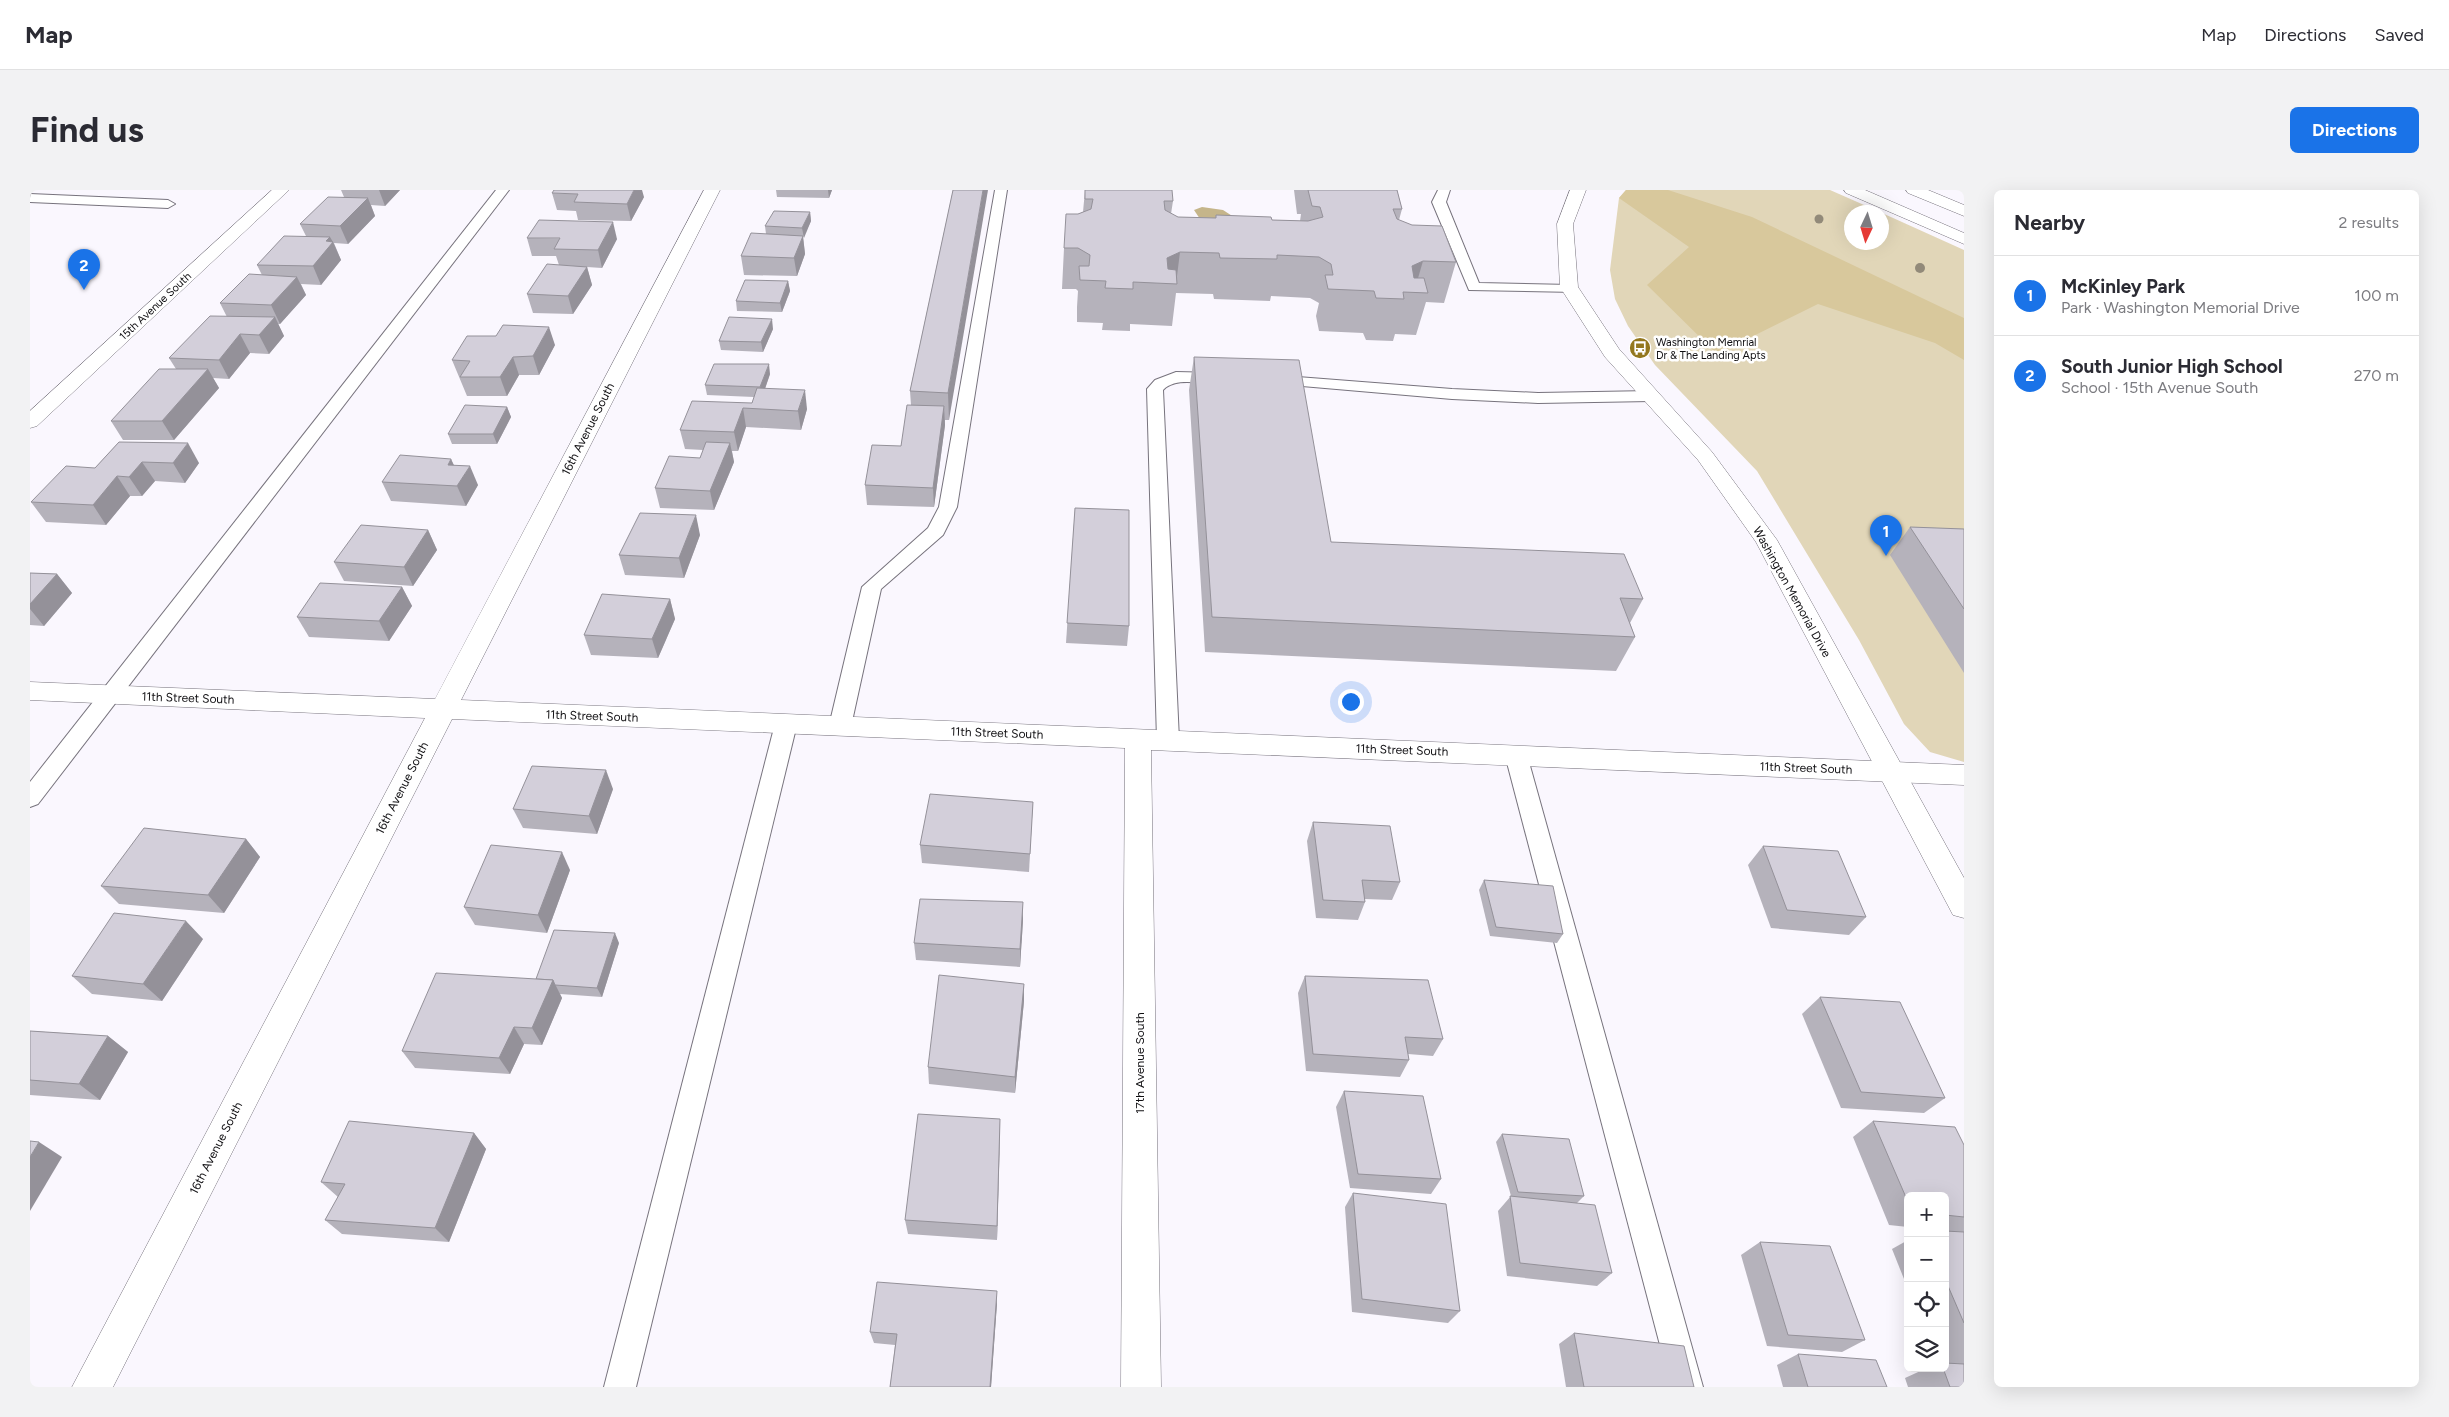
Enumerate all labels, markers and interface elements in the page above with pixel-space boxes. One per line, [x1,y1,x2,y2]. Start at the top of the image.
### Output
text: Map [25,20,73,49]
text: Map [2201,24,2236,46]
text: Directions [2264,24,2346,46]
text: Saved [2374,24,2424,46]
button: Directions [2290,107,2419,153]
text: Find us [30,109,144,151]
north arrow [1844,205,1889,250]
text: Nearby [2014,210,2085,235]
text: 2 results [2339,213,2399,232]
pin: 2 [68,249,100,290]
street label: 15th Avenue South [117,270,194,343]
text: McKinley Park [2061,275,2185,298]
text: 1 [2027,286,2033,305]
text: 100 m [2354,286,2399,305]
text: Park · Washington Memorial Drive [2061,298,2300,317]
bus stop icon: Washington Memrial Dr & The Landing Apts [1628,336,1652,360]
place label: Washington Memrial Dr & The Landing Apts [1656,336,1766,362]
text: South Junior High School [2061,355,2283,378]
text: 2 [2025,366,2035,385]
text: 270 m [2354,366,2399,385]
text: School · 15th Avenue South [2061,378,2258,397]
street label: 16th Avenue South [559,380,617,478]
pin: 1 [1870,515,1902,556]
street label: Washington Memorial Drive [1750,524,1834,660]
street label: 11th Street South [141,689,235,707]
your location [1338,689,1364,715]
street label: 11th Street South [545,707,639,725]
street label: 11th Street South [950,724,1044,742]
street label: 16th Avenue South [373,739,431,837]
street label: 11th Street South [1355,741,1449,759]
street label: 11th Street South [1759,759,1853,777]
street label: 17th Avenue South [1133,1012,1147,1114]
street label: 16th Avenue South [187,1099,245,1197]
map controls [1904,1192,1949,1372]
button: + [1904,1192,1949,1237]
button: − [1904,1237,1949,1282]
button: locate [1904,1282,1949,1327]
button: layers [1904,1327,1949,1372]

